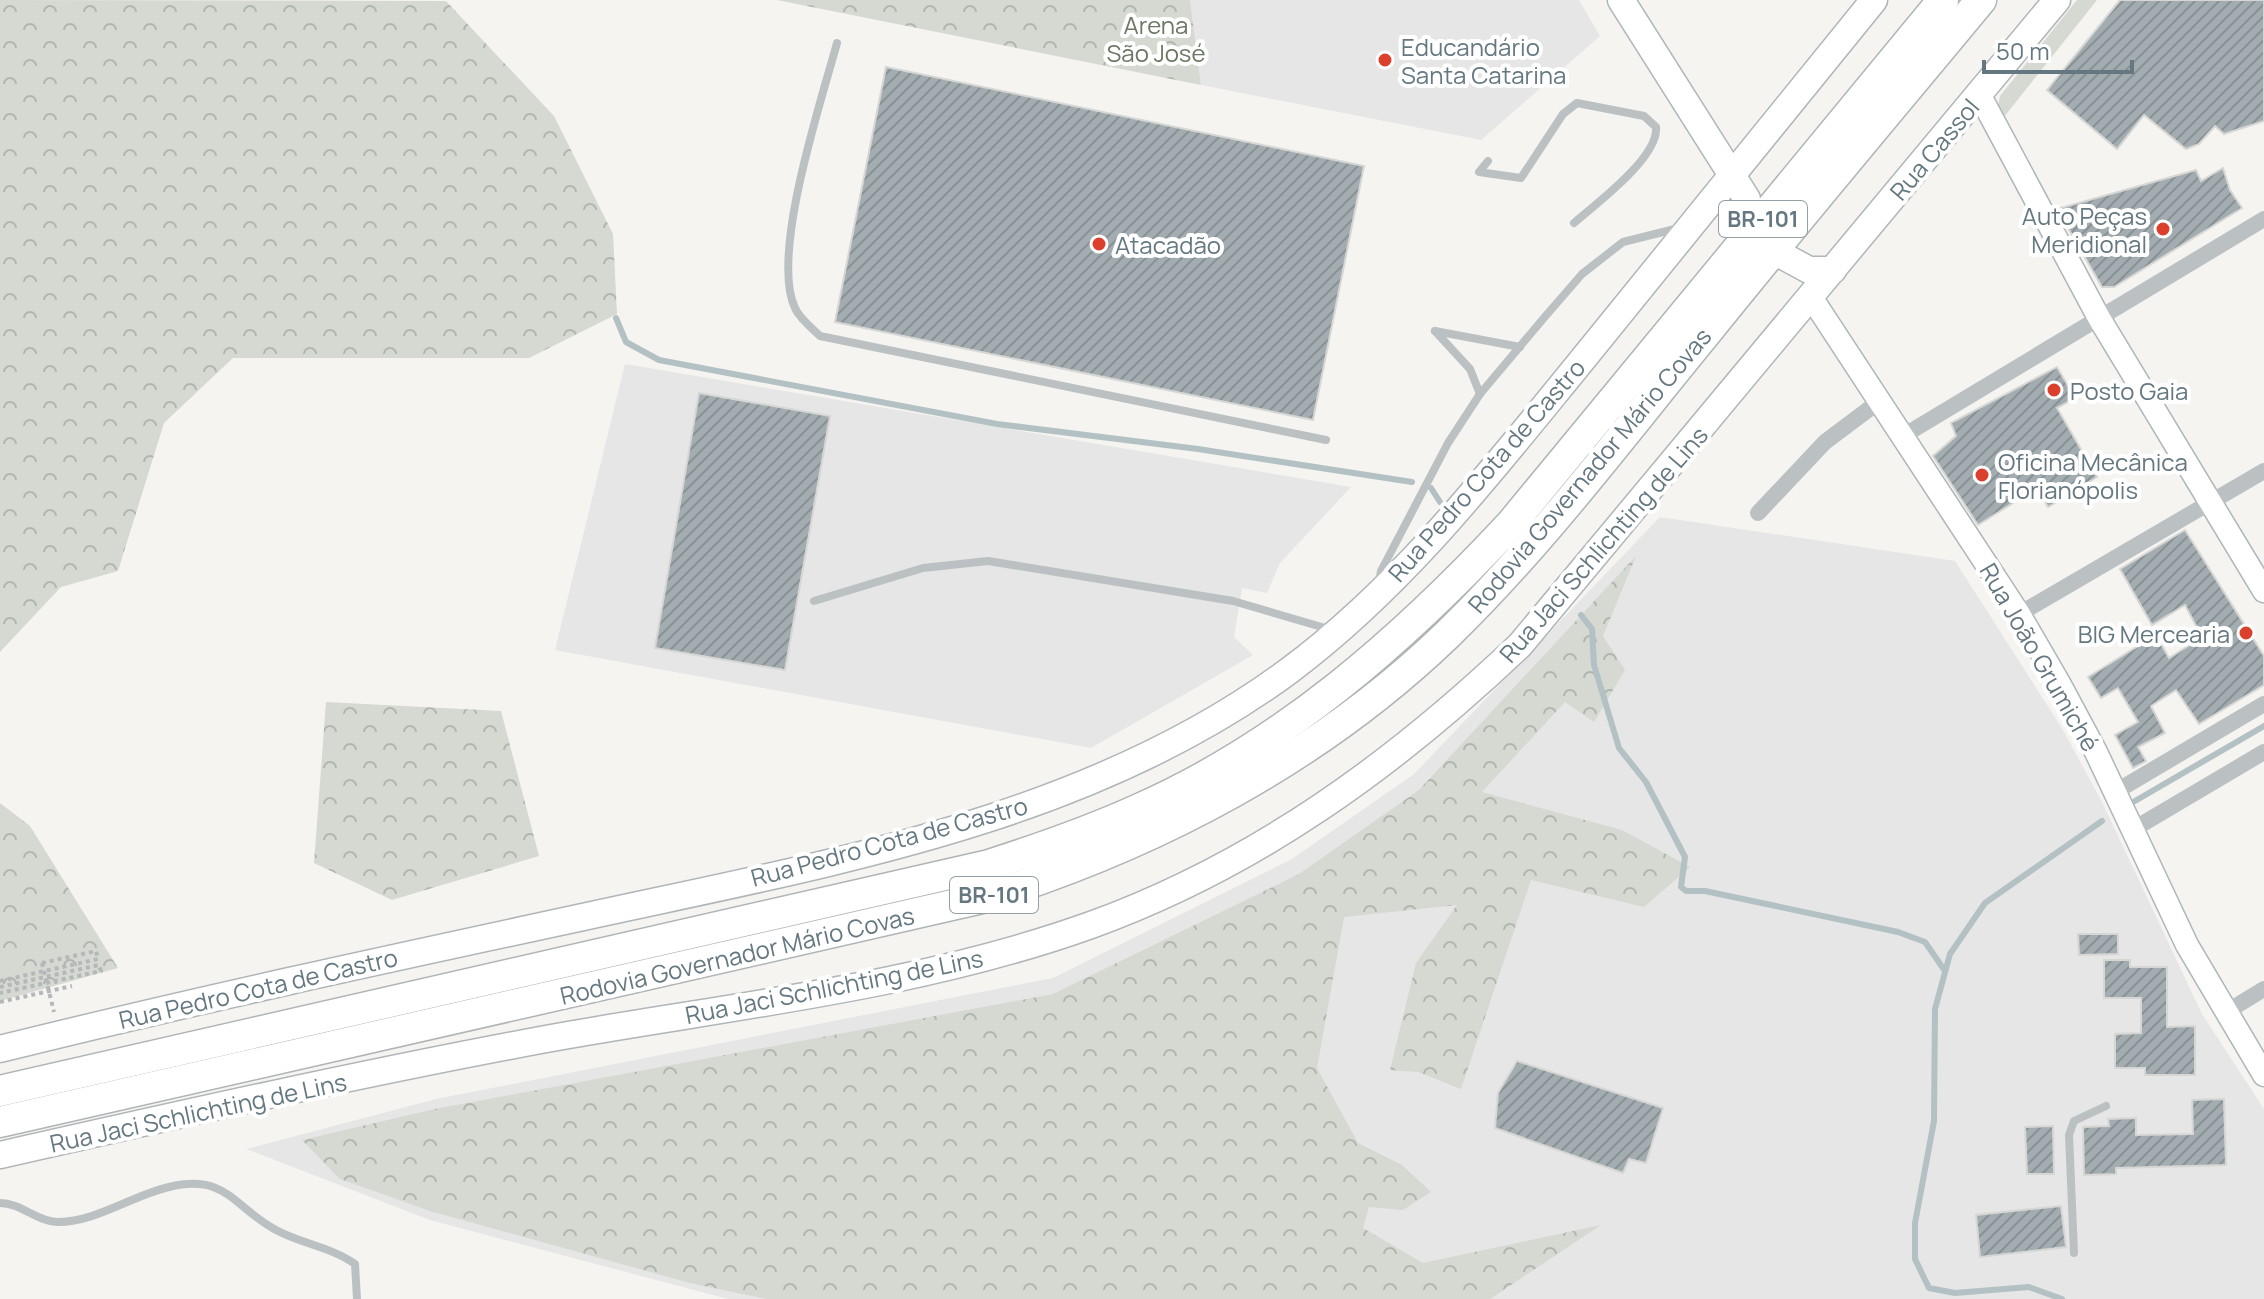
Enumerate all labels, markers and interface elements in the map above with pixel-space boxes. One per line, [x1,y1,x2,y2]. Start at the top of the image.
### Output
park label: Arena São José [1107,8,1205,69]
scale bar [1984,24,2132,74]
place label: Educandário Santa Catarina [1401,30,1566,91]
text: 50 m [1996,34,2050,67]
marker: Educandário Santa Catarina [1376,51,1394,69]
street label: Rua Cassol [1882,91,1986,207]
place label: Auto Peças Meridional [2022,199,2147,260]
road number: BR-101 [1719,201,1807,237]
marker: Auto Peças Meridional [2154,220,2172,238]
place label: Atacadão [1115,228,1221,261]
marker: Atacadão [1090,235,1108,253]
street label: Rodovia Governador Mário Covas [1460,320,1718,620]
street label: Rua Pedro Cota de Castro [1380,352,1592,588]
place label: Posto Gaia [2070,374,2188,407]
marker: Posto Gaia [2045,381,2063,399]
street label: Rua Jaci Schlichting de Lins [1491,419,1715,669]
place label: Oficina Mecânica Florianópolis [1998,445,2188,506]
marker: Oficina Mecânica Florianópolis [1973,466,1991,484]
street label: Rua João Grumiché [1973,557,2107,757]
place label: BIG Mercearia [2078,617,2230,650]
marker: BIG Mercearia [2237,624,2255,642]
street label: Rua Pedro Cota de Castro [747,788,1031,894]
road number: BR-101 [950,877,1038,913]
street label: Rodovia Governador Mário Covas [557,898,917,1012]
street label: Rua Pedro Cota de Castro [115,940,401,1036]
street label: Rua Jaci Schlichting de Lins [682,941,986,1031]
street label: Rua Jaci Schlichting de Lins [47,1064,349,1160]

